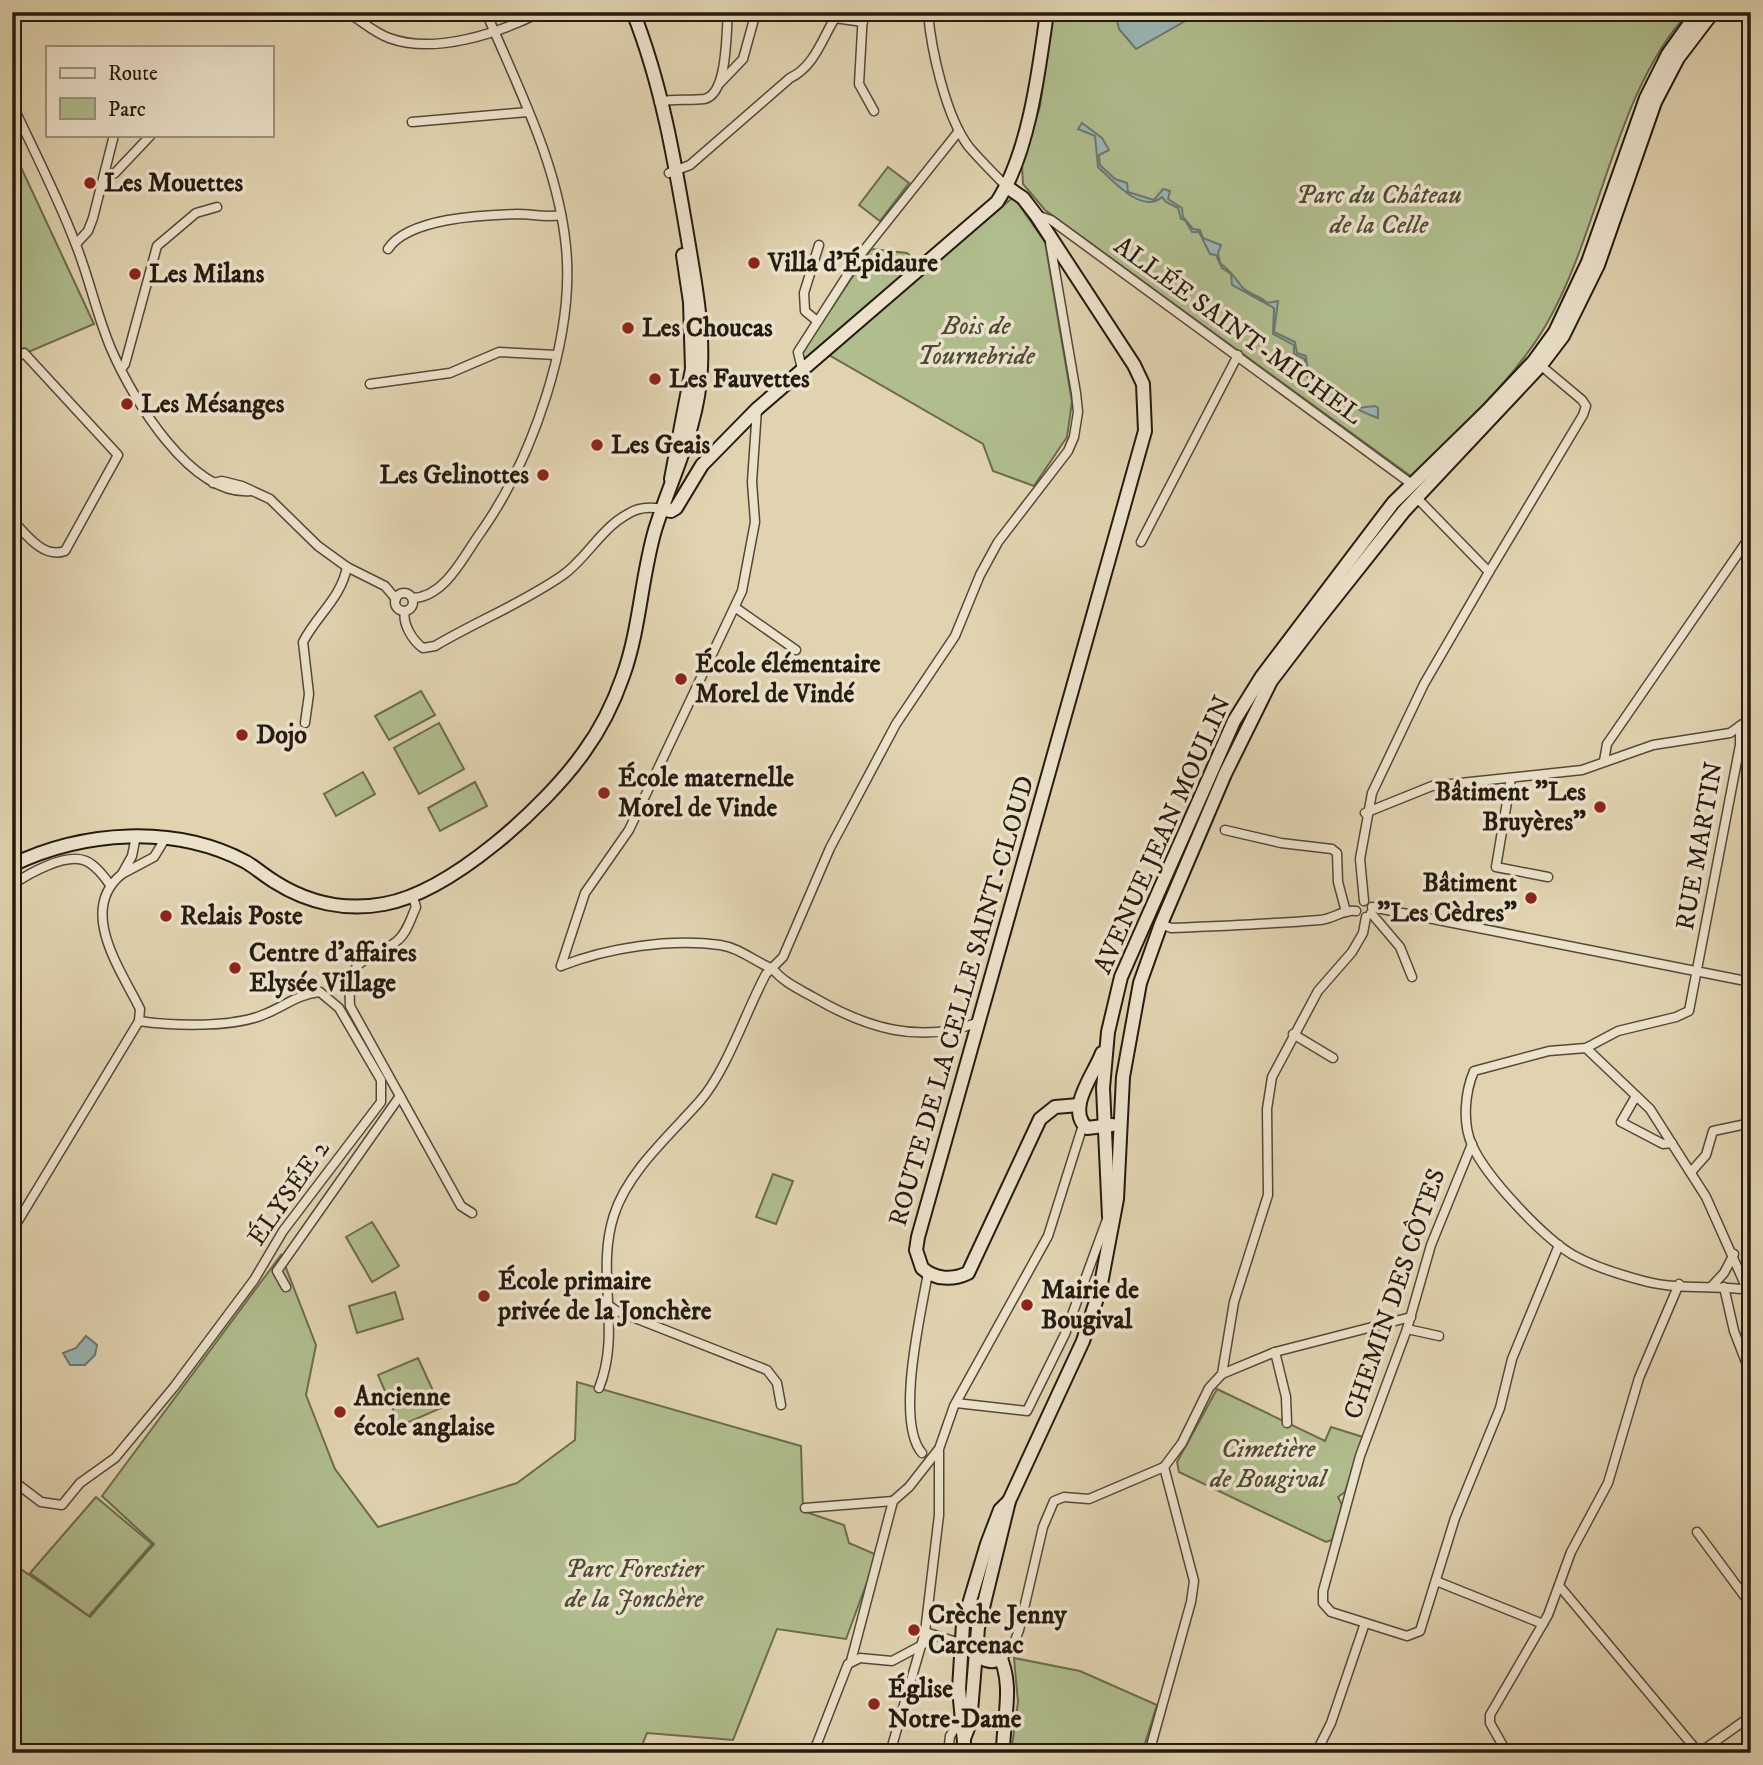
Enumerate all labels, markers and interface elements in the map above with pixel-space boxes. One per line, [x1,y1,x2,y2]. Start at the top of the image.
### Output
legend [46,46,273,136]
text: Route [108,61,158,87]
text: Parc [108,97,146,123]
place label: Les Mouettes [104,167,244,200]
marker: Les Mouettes [82,175,98,191]
park label: Parc du Château de la Celle [1296,179,1462,242]
street label: ALLÉE SAINT-MICHEL [1107,230,1369,432]
place label: Villa d'Épidaure [767,246,938,280]
marker: Villa d'Épidaure [746,255,762,271]
place label: Les Milans [149,258,265,291]
marker: Les Milans [127,266,143,282]
park label: Bois de Tournebride [917,310,1036,373]
place label: Les Choucas [642,312,773,345]
marker: Les Choucas [620,320,636,336]
place label: Les Fauvettes [669,363,810,396]
marker: Les Fauvettes [647,371,663,387]
place label: Les Mésanges [141,388,285,421]
marker: Les Mésanges [119,396,135,412]
place label: Les Geais [611,429,710,462]
marker: Les Geais [589,437,605,453]
place label: Les Gelinottes [380,459,529,492]
marker: Les Gelinottes [535,467,551,483]
place label: École élémentaire Morel de Vindé [695,647,881,711]
marker: École élémentaire Morel de Vindé [673,671,689,687]
street label: AVENUE JEAN MOULIN [1087,691,1239,979]
place label: Dojo [256,719,307,752]
marker: Dojo [234,727,250,743]
street label: RUE MARTIN [1669,759,1731,933]
place label: École maternelle Morel de Vinde [618,761,794,825]
street label: ROUTE DE LA CELLE SAINT-CLOUD [882,772,1042,1230]
place label: Bâtiment "Les Bruyères" [1435,776,1586,839]
marker: École maternelle Morel de Vinde [596,785,612,801]
marker: Bâtiment "Les Bruyères" [1592,799,1608,815]
place label: Bâtiment "Les Cèdres" [1377,867,1518,930]
marker: Bâtiment "Les Cèdres" [1523,890,1539,906]
place label: Relais Poste [180,900,303,933]
marker: Relais Poste [158,908,174,924]
place label: Centre d'affaires Elysée Village [249,937,417,1000]
marker: Centre d'affaires Elysée Village [227,960,243,976]
street label: ÉLYSÉE 2 [241,1134,338,1252]
street label: CHEMIN DES CÔTES [1336,1164,1453,1424]
place label: École primaire privée de la Jonchère [497,1264,712,1328]
place label: Mairie de Bougival [1041,1274,1139,1337]
marker: École primaire privée de la Jonchère [476,1288,492,1304]
marker: Mairie de Bougival [1019,1297,1035,1313]
place label: Ancienne école anglaise [353,1381,495,1444]
marker: Ancienne école anglaise [332,1404,348,1420]
park label: Cimetière de Bougival [1209,1433,1329,1496]
park label: Parc Forestier de la Jonchère [564,1553,705,1616]
place label: Crèche Jenny Carcenac [928,1599,1067,1662]
marker: Crèche Jenny Carcenac [906,1622,922,1638]
place label: Église Notre-Dame [888,1672,1022,1736]
marker: Église Notre-Dame [866,1696,882,1712]

